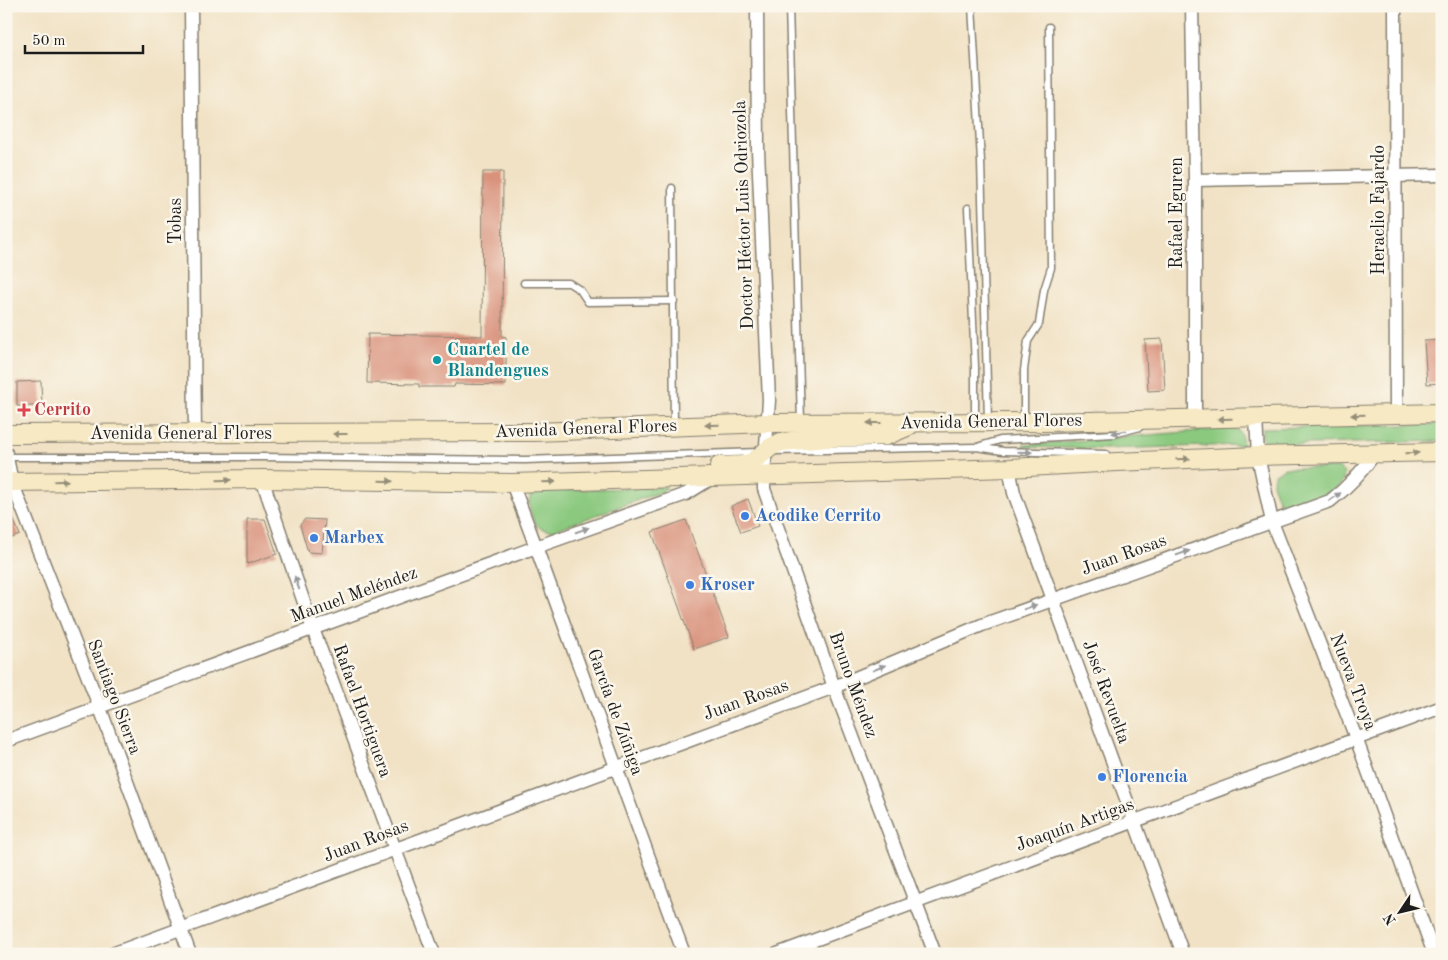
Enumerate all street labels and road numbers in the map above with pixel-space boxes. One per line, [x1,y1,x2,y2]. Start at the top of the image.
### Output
street label: Doctor Héctor Luis Odriozola [731,100,757,330]
street label: Heraclio Fajardo [1370,145,1388,275]
street label: Rafael Eguren [1168,157,1186,269]
street label: Tobas [167,198,185,244]
street label: Avenida General Flores [900,411,1082,433]
street label: Avenida General Flores [495,417,678,441]
street label: Avenida General Flores [90,425,272,443]
street label: Juan Rosas [1079,531,1169,579]
street label: Manuel Meléndez [288,564,420,626]
street label: Bruno Méndez [825,629,881,741]
street label: Nueva Troya [1326,631,1380,733]
street label: Santiago Sierra [84,637,144,757]
street label: José Revuelta [1079,638,1133,746]
street label: Rafael Hortiguera [330,642,394,780]
street label: García de Zúñiga [584,646,646,778]
street label: Juan Rosas [701,676,791,724]
street label: Joaquín Artigas [1013,795,1137,855]
street label: Juan Rosas [321,817,411,865]

